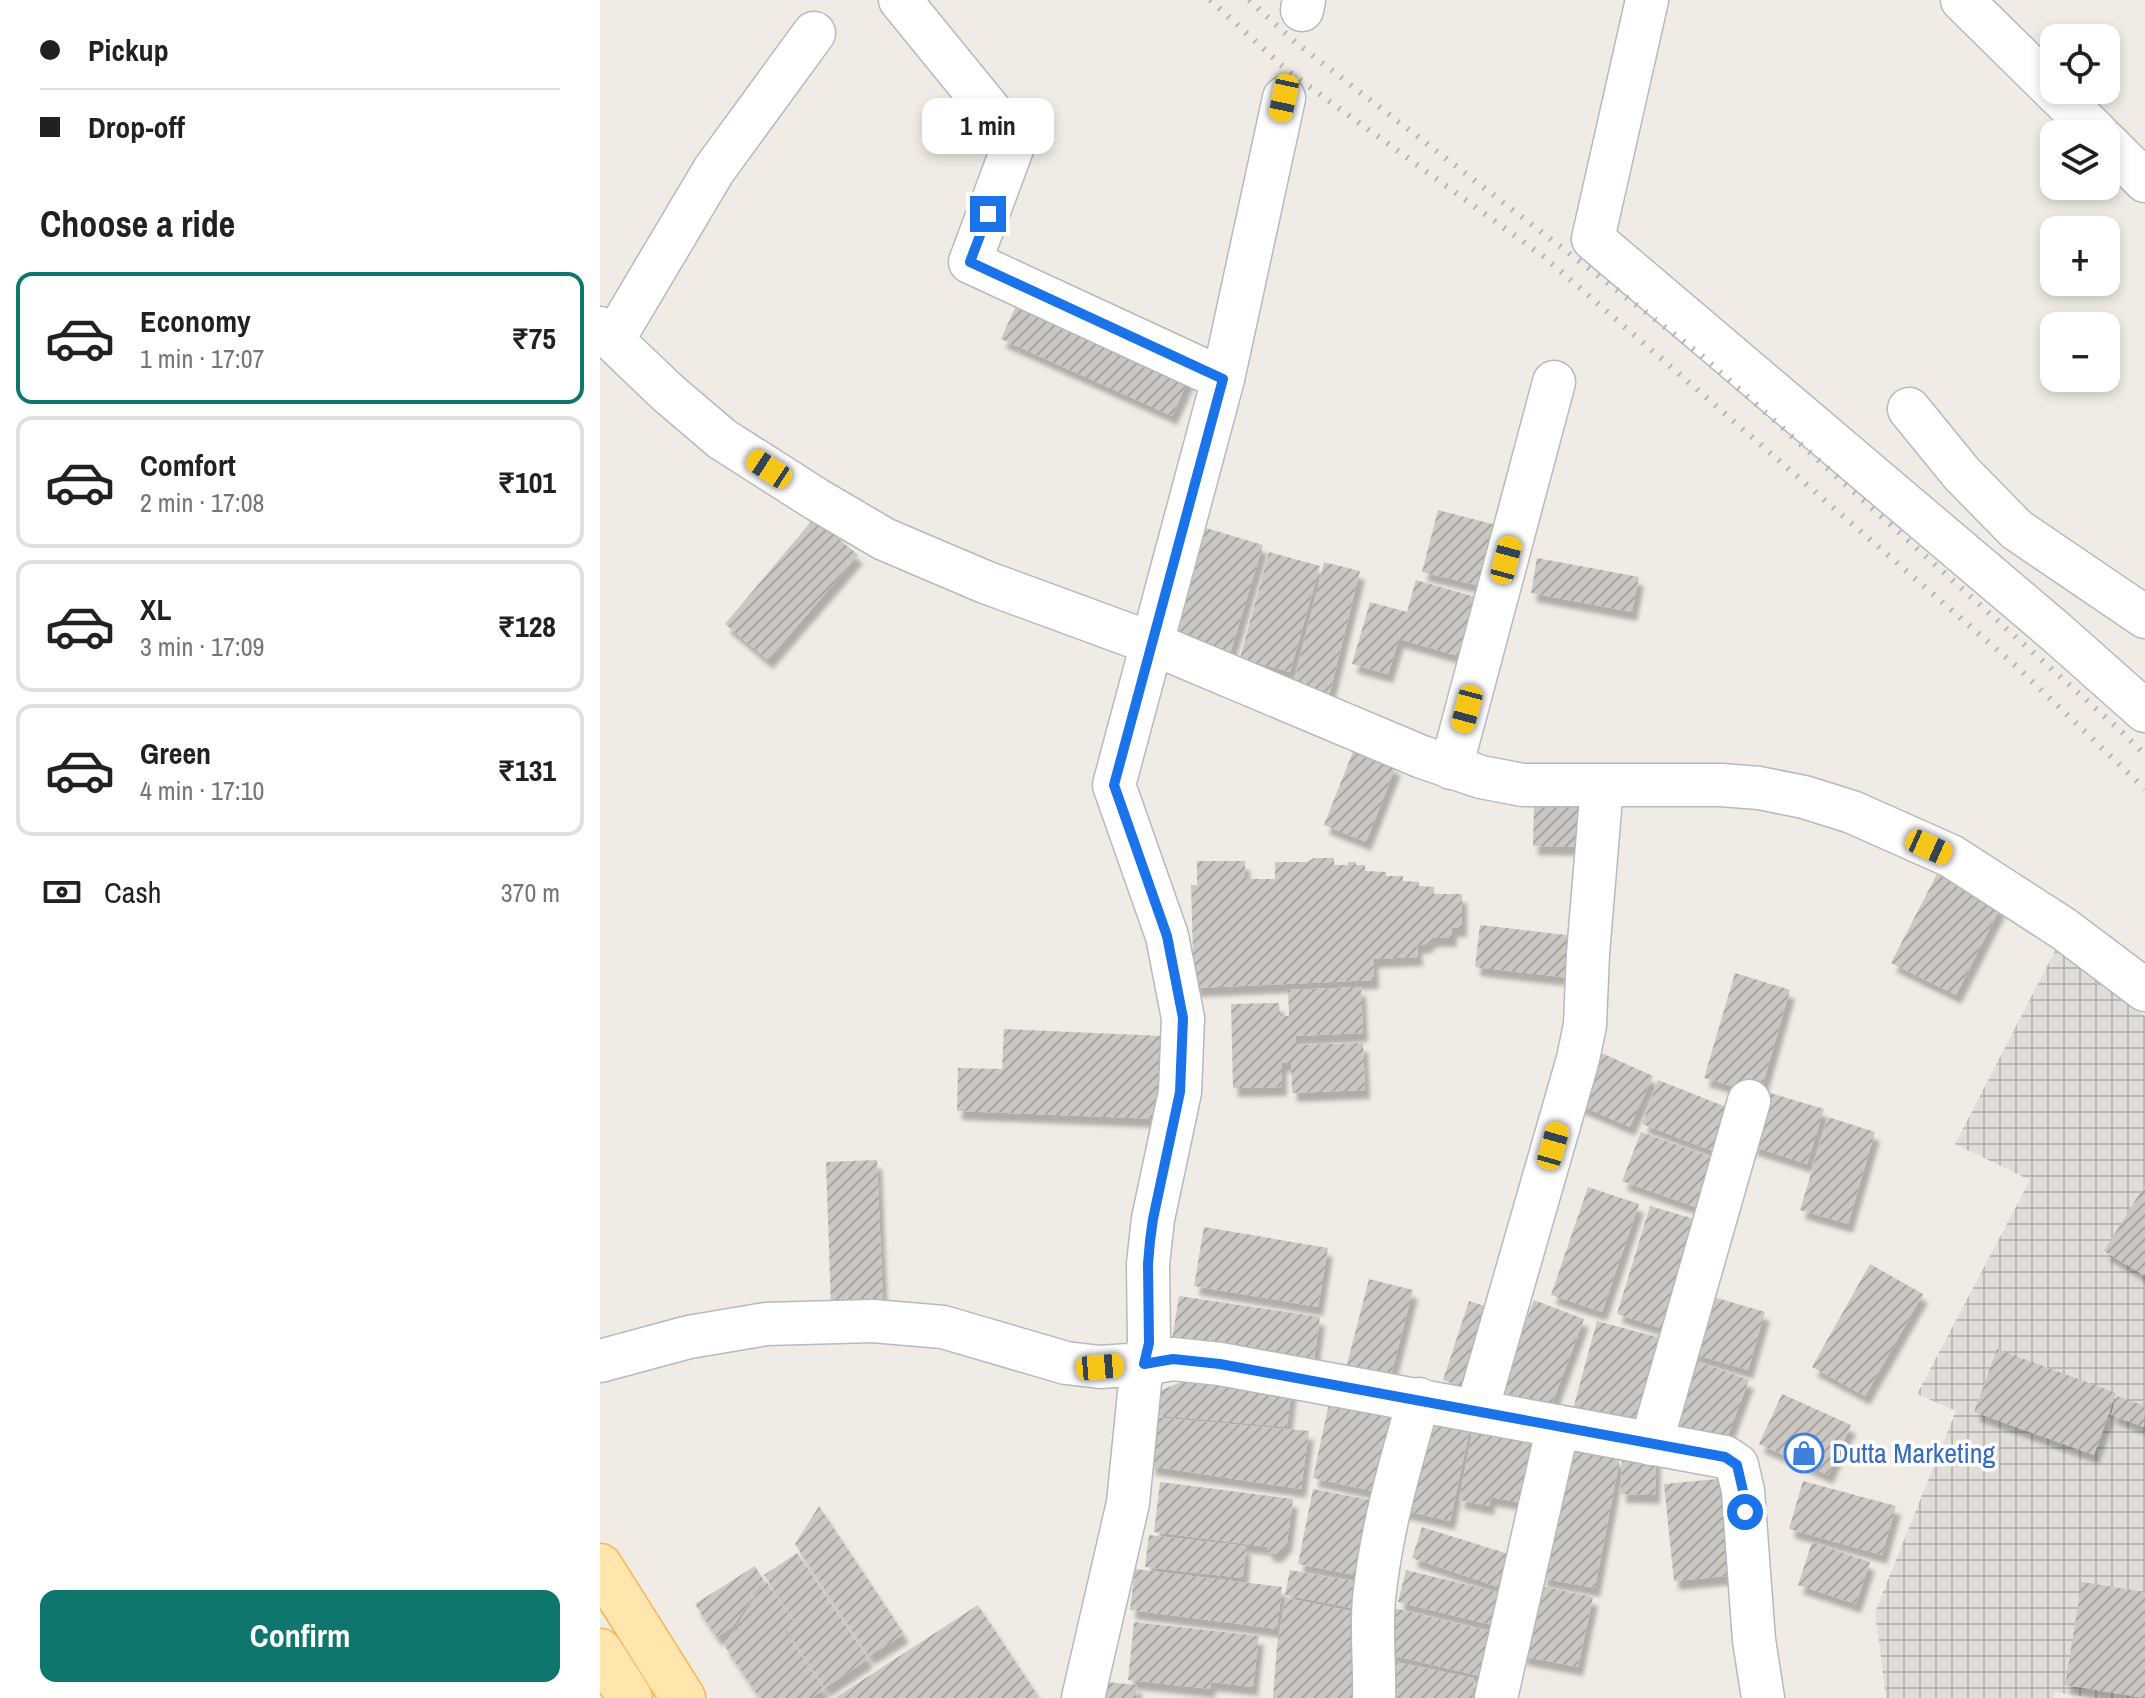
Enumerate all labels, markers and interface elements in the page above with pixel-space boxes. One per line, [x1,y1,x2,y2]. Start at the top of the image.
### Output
map controls [2040,24,2120,392]
button: locate [2040,24,2120,104]
text: Pickup [88,30,169,70]
car [1267,72,1301,124]
callout: 1 min [922,98,1054,154]
text: Drop-off [88,107,185,147]
text: 1 min [960,108,1016,143]
button: layers [2040,120,2120,200]
route end [970,196,1006,232]
text: Choose a ride [40,200,235,248]
button: + [2040,216,2120,296]
text: Economy [140,301,251,341]
icon: car [44,302,116,374]
button: − [2040,312,2120,392]
text: ₹75 [511,318,556,358]
text: 1 min · 17:07 [140,341,264,376]
text: Comfort [140,445,236,485]
icon: car [44,446,116,518]
car [742,446,796,492]
text: ₹101 [498,462,556,502]
text: 2 min · 17:08 [140,485,264,520]
car [1488,534,1524,586]
text: XL [140,589,171,629]
icon: car [44,590,116,662]
text: ₹128 [498,606,556,646]
text: 3 min · 17:09 [140,629,264,664]
car [1449,683,1485,735]
text: Green [140,733,211,773]
icon: car [44,734,116,806]
text: ₹131 [498,750,556,790]
text: 4 min · 17:10 [140,773,264,808]
car [1902,826,1956,868]
icon: cash [40,870,84,914]
text: Cash [104,872,161,912]
text: 370 m [501,875,560,910]
car [1535,1120,1571,1172]
car [1075,1353,1125,1381]
shop icon: Dutta Marketing [1783,1432,1825,1474]
place label: Dutta Marketing [1832,1434,1996,1472]
route start [1727,1494,1763,1530]
button: Confirm [40,1590,560,1682]

